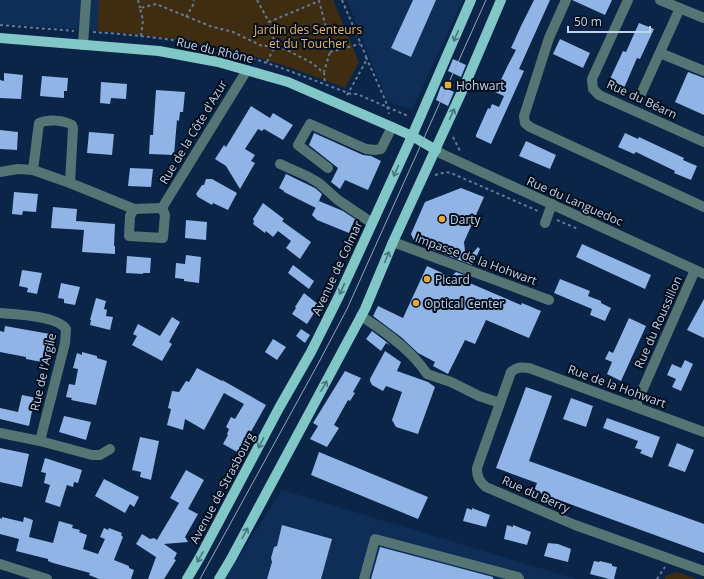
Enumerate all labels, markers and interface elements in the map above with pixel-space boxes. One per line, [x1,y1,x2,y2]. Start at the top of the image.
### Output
scale bar [568,8,650,34]
text: 50 m [574,13,602,30]
park label: Jardin des Senteurs et du Toucher [253,21,362,52]
one-way arrow [451,29,459,41]
street label: Rue du Rhône [175,33,255,67]
street label: Rue du Béarn [604,75,680,123]
street label: Rue de la Côte d'Azur [155,77,231,187]
place label: Hohwart [456,77,505,94]
marker: Hohwart [443,80,453,90]
one-way arrow [449,109,456,121]
one-way arrow [391,165,399,177]
street label: Rue du Languedoc [524,172,626,230]
place label: Darty [450,211,482,228]
marker: Darty [437,214,447,224]
street label: Avenue de Colmar [308,218,366,318]
street label: Impasse de la Hohwart [413,229,539,289]
one-way arrow [384,251,391,263]
place label: Picard [435,271,470,288]
street label: Rue du Roussillon [630,273,686,371]
marker: Picard [422,274,432,284]
one-way arrow [338,283,345,295]
place label: Optical Center [424,295,504,312]
marker: Optical Center [411,298,421,308]
street label: Rue de l'Argile [26,331,60,413]
street label: Rue de la Hohwart [566,360,668,412]
one-way arrow [320,380,328,392]
street label: Avenue de Strasbourg [185,429,259,547]
one-way arrow [257,436,264,448]
street label: Rue du Berry [499,471,574,517]
one-way arrow [242,527,249,539]
one-way arrow [195,551,203,563]

